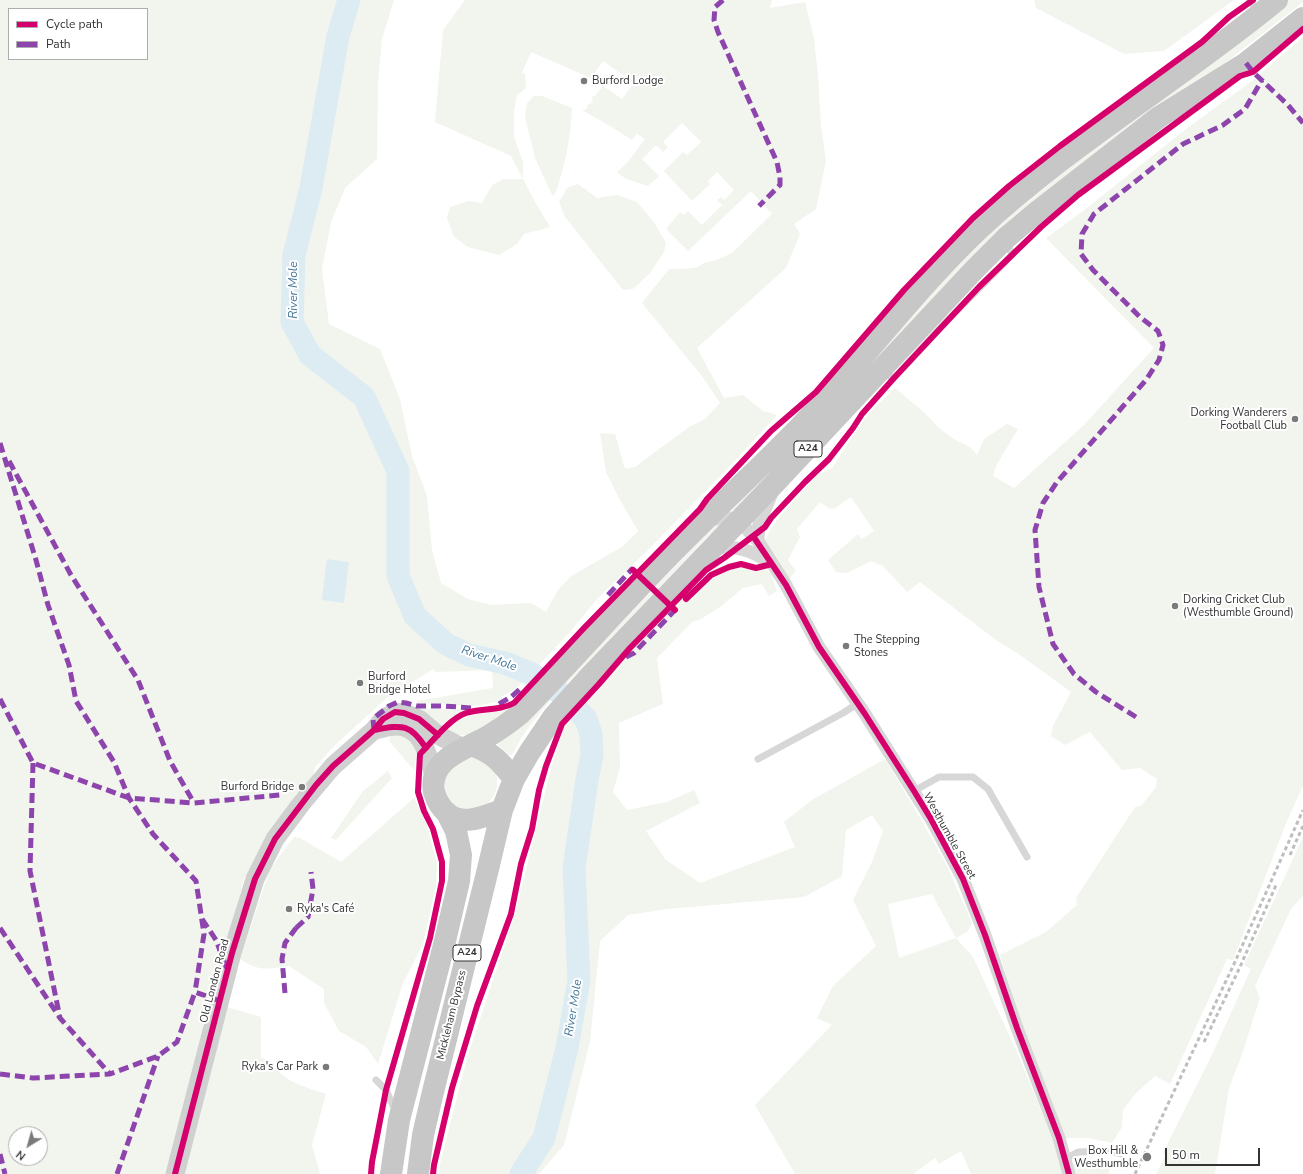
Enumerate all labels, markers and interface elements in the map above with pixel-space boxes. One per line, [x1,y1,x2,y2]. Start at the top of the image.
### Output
legend [8,8,148,60]
text: Cycle path [46,16,103,32]
text: Path [46,36,71,52]
place label: Burford Lodge [592,74,663,88]
marker: Burford Lodge [579,76,589,86]
water label: River Mole [287,261,301,319]
place label: Dorking Wanderers Football Club [1190,406,1287,432]
marker: Dorking Wanderers Football Club [1290,414,1300,424]
road number: A24 [794,441,822,457]
place label: Dorking Cricket Club (Westhumble Ground) [1183,593,1294,619]
marker: Dorking Cricket Club (Westhumble Ground) [1170,601,1180,611]
place label: The Stepping Stones [854,633,920,659]
marker: The Stepping Stones [841,641,851,651]
water label: River Mole [459,643,519,675]
place label: Burford Bridge Hotel [368,670,431,696]
marker: Burford Bridge Hotel [355,678,365,688]
place label: Burford Bridge [221,780,294,794]
marker: Burford Bridge [297,782,307,792]
street label: Westhumble Street [920,791,978,881]
place label: Ryka's Café [297,902,354,916]
marker: Ryka's Café [284,904,294,914]
street label: Old London Road [197,938,233,1024]
road number: A24 [453,945,481,961]
street label: Mickleham Bypass [434,969,470,1061]
water label: River Mole [562,978,586,1038]
place label: Ryka's Car Park [241,1060,318,1074]
marker: Ryka's Car Park [321,1062,331,1072]
north arrow [8,1126,48,1166]
scale bar [1167,1140,1262,1166]
place label: Box Hill & Westhumble [1074,1144,1138,1170]
text: N [13,1147,29,1164]
text: 50 m [1172,1147,1200,1163]
marker: Box Hill & Westhumble [1141,1151,1153,1163]

